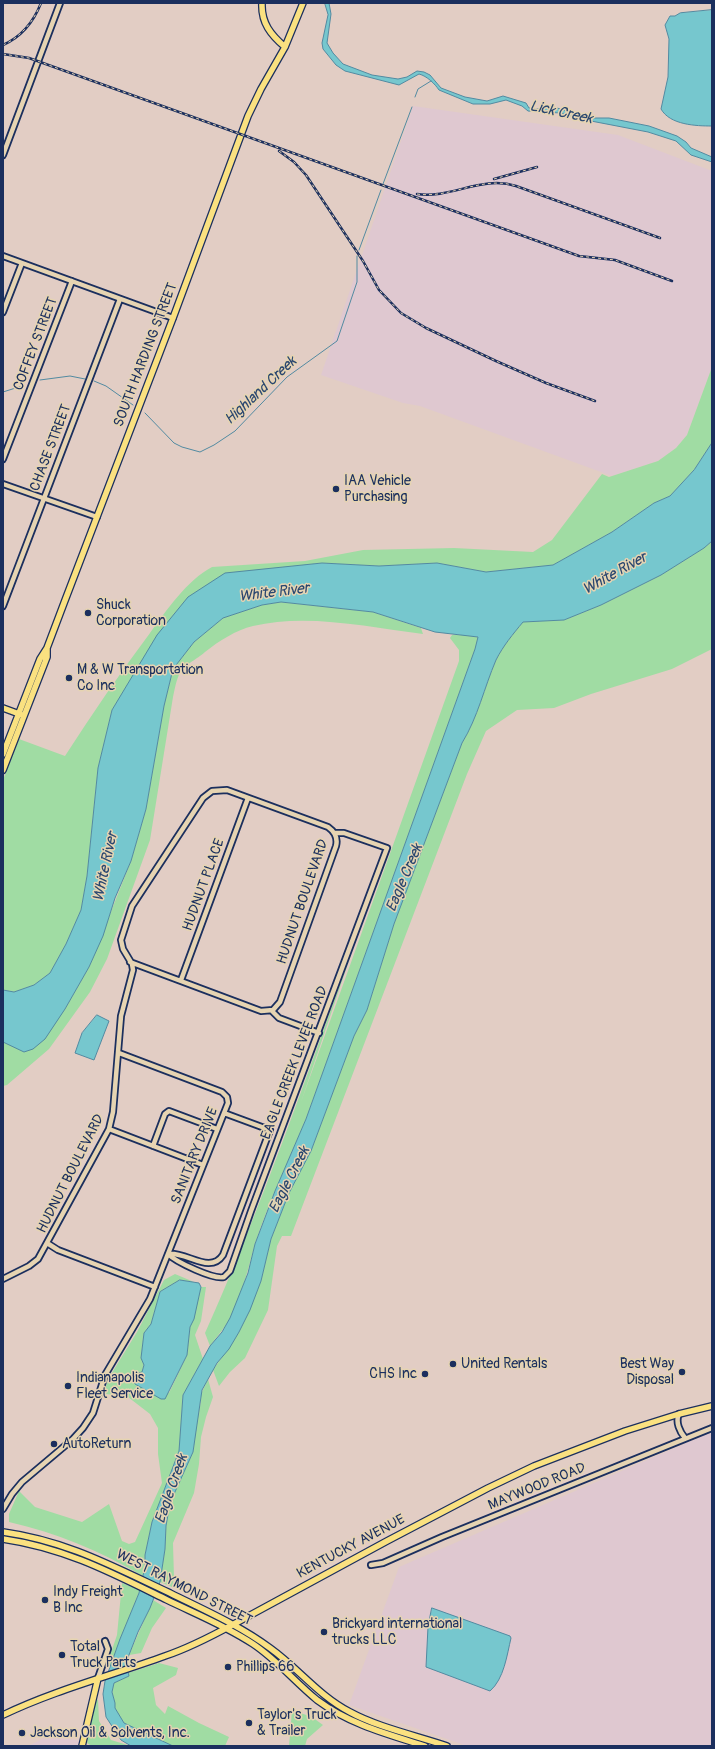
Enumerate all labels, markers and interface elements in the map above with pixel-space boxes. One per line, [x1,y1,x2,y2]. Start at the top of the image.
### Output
water label: Lick Creek [528,98,594,128]
street label: SOUTH HARDING STREET [111,281,181,429]
street label: COFFEY STREET [10,295,62,393]
water label: Highland Creek [221,353,301,429]
street label: CHASE STREET [27,402,75,494]
place label: IAA Vehicle Purchasing [344,473,411,506]
marker: IAA Vehicle Purchasing [331,484,341,494]
water label: White River [580,549,650,599]
water label: White River [238,580,310,606]
place label: Shuck Corporation [96,597,166,630]
marker: Shuck Corporation [83,608,93,618]
place label: M & W Transportation Co Inc [77,662,204,694]
marker: M & W Transportation Co Inc [64,673,74,683]
water label: White River [90,831,122,903]
street label: HUDNUT PLACE [180,837,228,933]
street label: HUDNUT BOULEVARD [274,837,332,967]
water label: Eagle Creek [383,841,427,915]
street label: EAGLE CREEK LEVEE ROAD [258,984,332,1142]
street label: SANITARY DRIVE [168,1105,222,1207]
street label: HUDNUT BOULEVARD [34,1112,108,1236]
water label: Eagle Creek [266,1144,314,1216]
place label: United Rentals [461,1356,547,1372]
place label: Best Way Disposal [620,1356,674,1388]
marker: United Rentals [448,1359,458,1369]
place label: CHS Inc [369,1366,417,1382]
marker: Best Way Disposal [677,1367,687,1377]
marker: CHS Inc [420,1369,430,1379]
place label: Indianapolis Fleet Service [76,1370,153,1402]
marker: Indianapolis Fleet Service [63,1381,73,1391]
place label: AutoReturn [62,1436,131,1452]
marker: AutoReturn [49,1439,59,1449]
water label: Eagle Creek [152,1452,192,1526]
street label: MAYWOOD ROAD [486,1460,588,1514]
street label: KENTUCKY AVENUE [294,1511,408,1583]
street label: WEST RAYMOND STREET [113,1546,255,1630]
place label: Indy Freight B Inc [53,1584,123,1616]
marker: Indy Freight B Inc [40,1595,50,1605]
place label: Brickyard international trucks LLC [332,1616,462,1648]
marker: Brickyard international trucks LLC [319,1627,329,1637]
place label: Total Truck Parts [70,1639,136,1672]
marker: Total Truck Parts [57,1650,67,1660]
place label: Phillips 66 [236,1659,294,1675]
marker: Phillips 66 [223,1662,233,1672]
place label: Taylor's Truck & Trailer [257,1707,337,1740]
marker: Taylor's Truck & Trailer [244,1718,254,1728]
place label: Jackson Oil & Solvents, Inc. [30,1725,190,1741]
marker: Jackson Oil & Solvents, Inc. [17,1728,27,1738]

